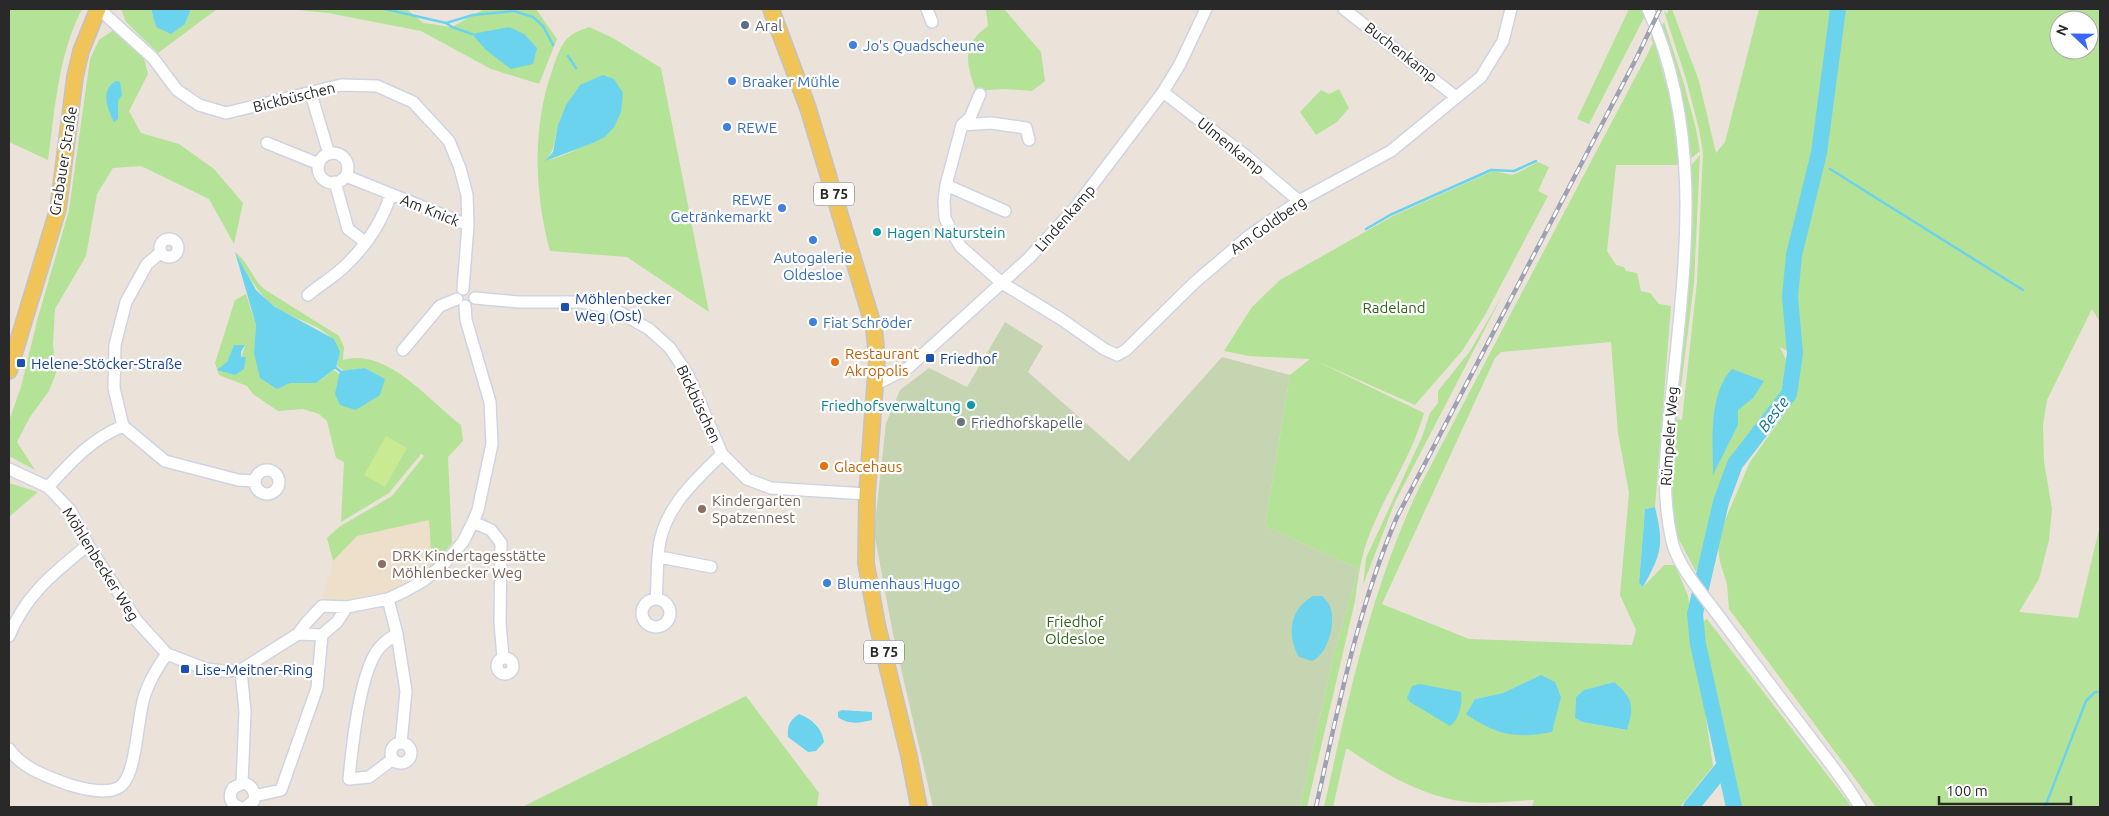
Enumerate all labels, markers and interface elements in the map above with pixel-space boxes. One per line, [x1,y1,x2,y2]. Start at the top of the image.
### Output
north arrow [2049,10,2099,60]
place label: Aral [755,17,782,34]
street label: Buchenkamp [1361,18,1441,86]
marker: Aral [739,19,751,31]
text: N [2053,22,2071,38]
place label: Jo's Quadscheune [863,37,985,54]
marker: Jo's Quadscheune [847,39,859,51]
place label: Braaker Mühle [742,73,840,90]
marker: Braaker Mühle [726,75,738,87]
street label: Bickbüschen [251,79,337,115]
street label: Grabauer Straße [46,105,80,217]
street label: Ulmenkamp [1194,114,1268,178]
place label: REWE [737,119,777,136]
marker: REWE [721,121,733,133]
street label: Lindenkamp [1032,181,1098,255]
road number: B 75 [814,182,854,205]
street label: Am Knick [398,191,462,230]
place label: REWE Getränkemarkt [671,191,772,225]
street label: Am Goldberg [1227,193,1309,257]
marker: REWE Getränkemarkt [776,202,788,214]
place label: Hagen Naturstein [887,224,1006,241]
marker: Hagen Naturstein [871,226,883,238]
marker: Autogalerie Oldesloe [807,234,819,246]
place label: Autogalerie Oldesloe [773,249,853,283]
place label: Möhlenbecker Weg (Ost) [575,290,672,324]
park label: Radeland [1362,299,1426,316]
marker: Möhlenbecker Weg (Ost) [559,301,571,313]
place label: Fiat Schröder [823,314,912,331]
marker: Fiat Schröder [807,316,819,328]
place label: Restaurant Akropolis [845,345,919,379]
place label: Friedhof [940,350,997,367]
marker: Friedhof [924,352,936,364]
place label: Helene-Stöcker-Straße [31,355,182,372]
marker: Restaurant Akropolis [829,356,841,368]
marker: Helene-Stöcker-Straße [15,357,27,369]
street label: Bickbüschen [674,362,724,446]
street label: Rümpeler Weg [1657,386,1681,486]
water label: Beste [1754,393,1792,435]
place label: Friedhofsverwaltung [821,397,961,414]
marker: Friedhofsverwaltung [965,399,977,411]
place label: Friedhofskapelle [971,414,1083,431]
marker: Friedhofskapelle [955,416,967,428]
place label: Glacehaus [834,458,902,475]
marker: Glacehaus [818,460,830,472]
place label: Kindergarten Spatzennest [712,492,801,526]
marker: Kindergarten Spatzennest [696,503,708,515]
street label: Möhlenbecker Weg [59,504,143,624]
place label: DRK Kindertagesstätte Möhlenbecker Weg [392,547,546,581]
marker: DRK Kindertagesstätte Möhlenbecker Weg [376,558,388,570]
place label: Blumenhaus Hugo [837,575,960,592]
marker: Blumenhaus Hugo [821,577,833,589]
park label: Friedhof Oldesloe [1045,613,1105,647]
road number: B 75 [864,640,904,664]
place label: Lise-Meitner-Ring [195,661,313,678]
marker: Lise-Meitner-Ring [179,663,191,675]
scale bar [1939,774,2072,806]
text: 100 m [1946,782,1988,799]

